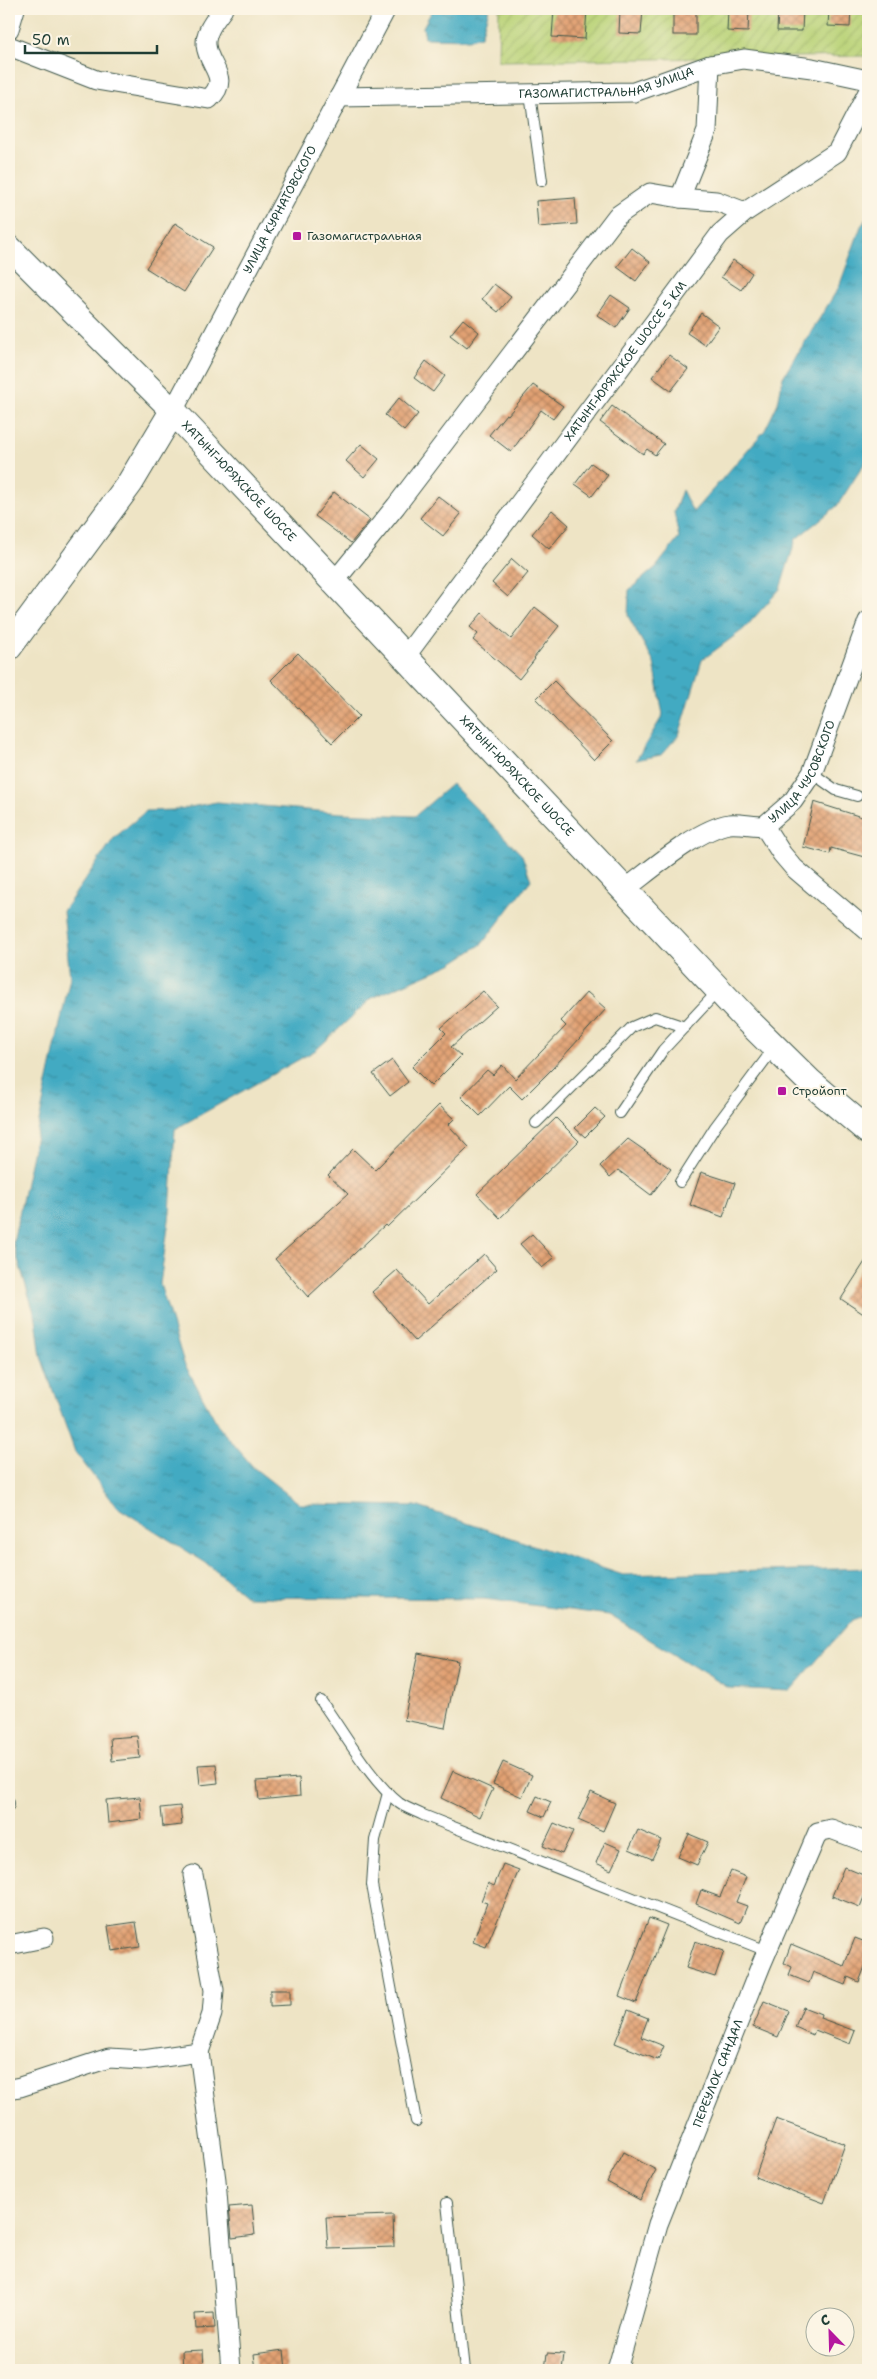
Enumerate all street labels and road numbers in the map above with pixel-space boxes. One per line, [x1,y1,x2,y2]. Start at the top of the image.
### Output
street label: ГАЗОМАГИСТРАЛЬНАЯ УЛИЦА [519,63,696,102]
street label: УЛИЦА КУРНАТОВСКОГО [239,143,320,276]
street label: ХАТЫНГ-ЮРЯХСКОЕ ШОССЕ 5 КМ [561,278,690,444]
street label: ХАТЫНГ-ЮРЯХСКОЕ ШОССЕ [178,417,300,545]
street label: ХАТЫНГ-ЮРЯХСКОЕ ШОССЕ [456,712,578,840]
street label: УЛИЦА ЧУСОВСКОГО [765,718,839,827]
street label: ПЕРЕУЛОК САНДАЛ [689,2017,747,2130]

